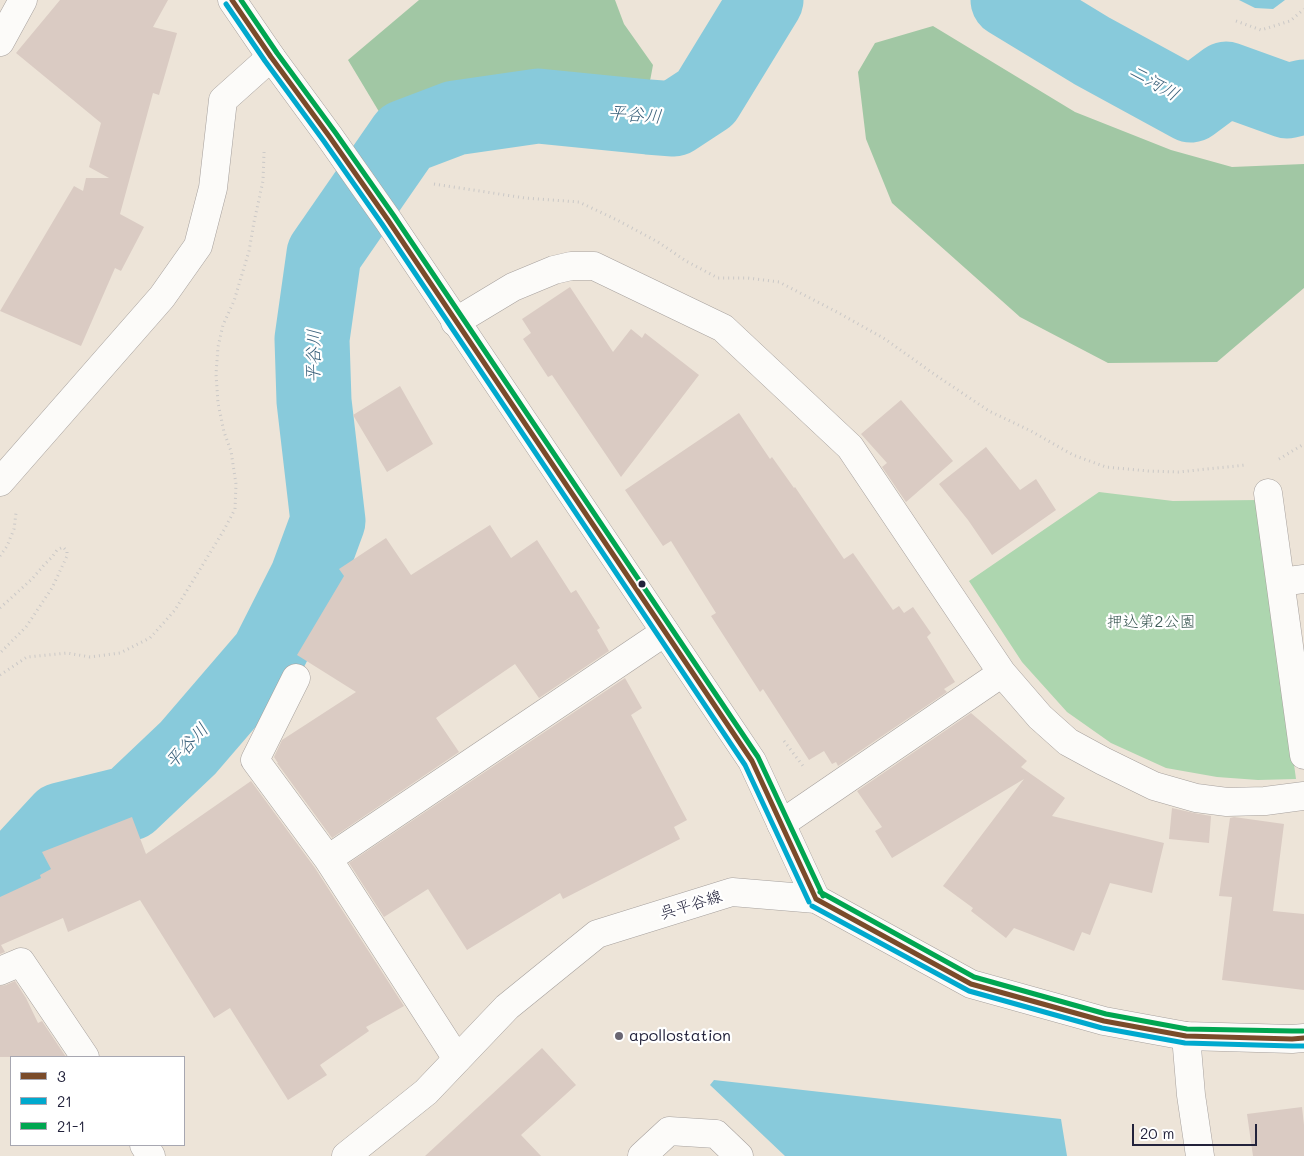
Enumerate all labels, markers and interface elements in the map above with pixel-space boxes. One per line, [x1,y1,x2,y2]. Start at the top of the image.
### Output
water label: 二河川 [1125,60,1183,106]
water label: 平谷川 [607,102,663,128]
water label: 平谷川 [303,329,325,383]
unlabelled marker [637,579,647,589]
park label: 押込第2公園 [1107,612,1195,632]
water label: 平谷川 [161,719,213,773]
street label: 呉平谷線 [658,886,724,924]
place label: apollostation [629,1026,731,1046]
marker: apollostation [613,1030,625,1042]
legend [10,1056,185,1146]
text: 3 [57,1066,66,1086]
text: 21 [57,1091,72,1111]
scale bar [1134,1114,1259,1146]
text: 21-1 [57,1116,85,1136]
text: 20 m [1140,1123,1174,1143]

